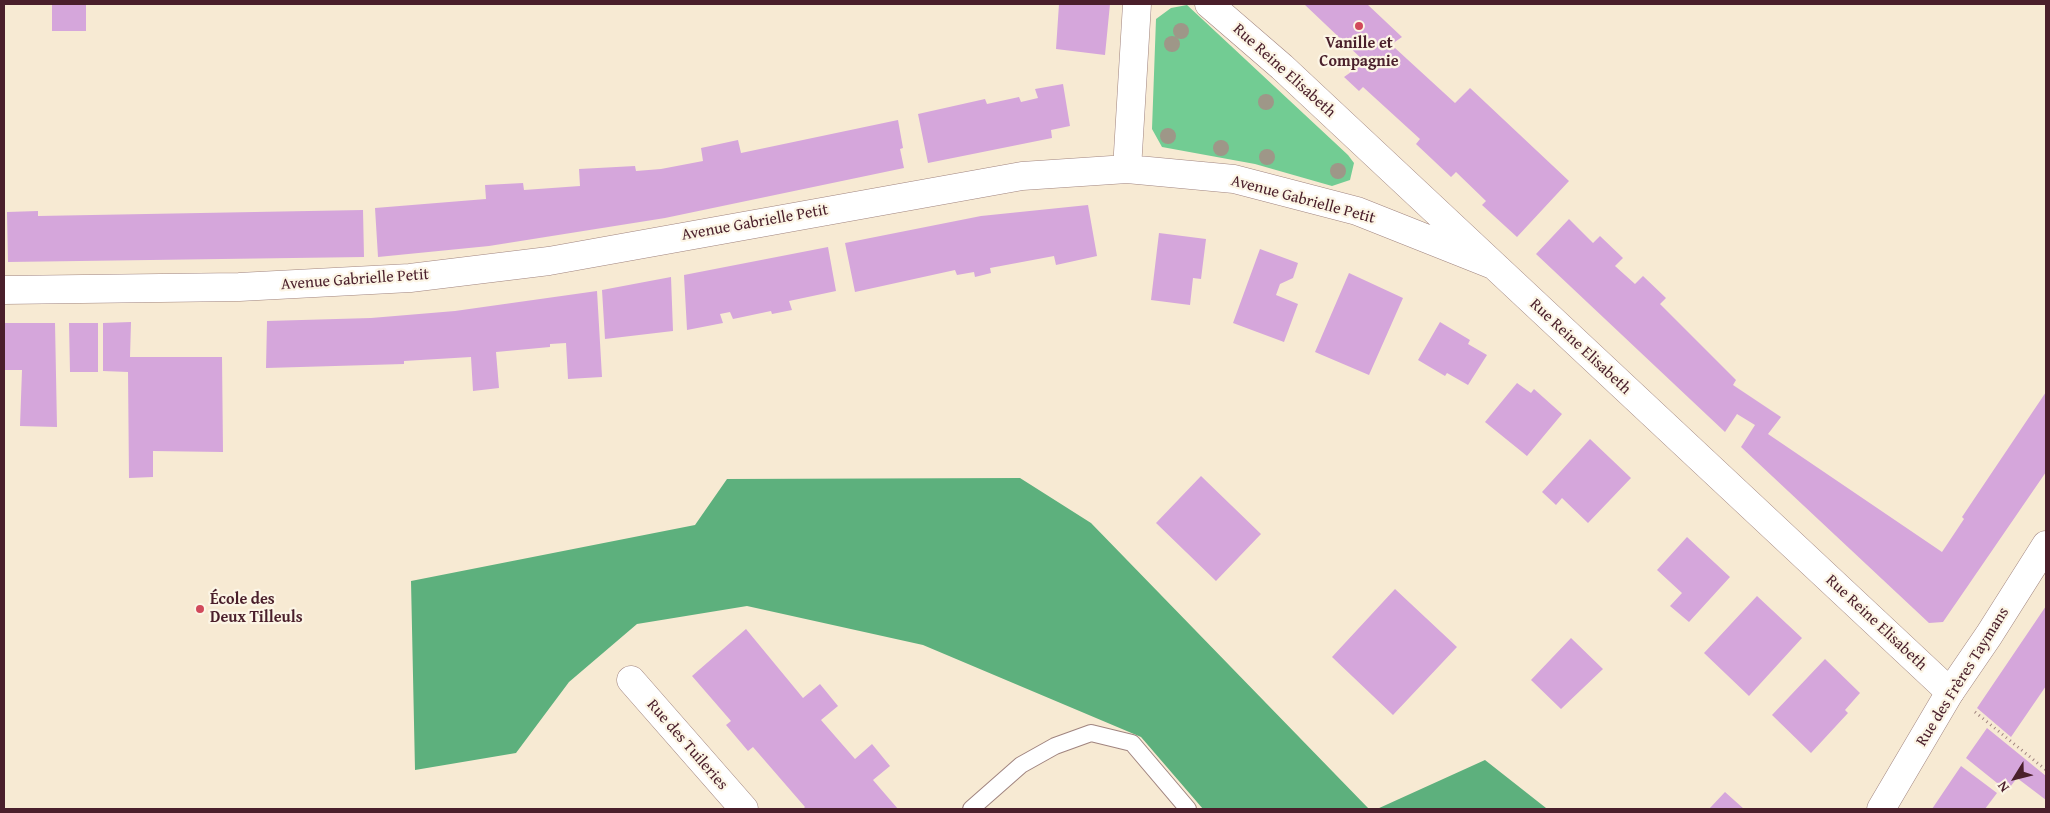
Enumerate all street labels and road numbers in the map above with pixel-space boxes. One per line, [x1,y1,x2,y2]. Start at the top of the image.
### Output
street label: Rue Reine Elisabeth [1229,20,1339,122]
street label: Avenue Gabrielle Petit [1229,172,1377,228]
street label: Avenue Gabrielle Petit [680,201,830,245]
street label: Avenue Gabrielle Petit [280,265,430,295]
street label: Rue Reine Elisabeth [1525,295,1635,399]
street label: Rue Reine Elisabeth [1821,571,1931,675]
street label: Rue des Frères Taymans [1912,604,2014,750]
street label: Rue des Tuileries [642,696,732,794]

